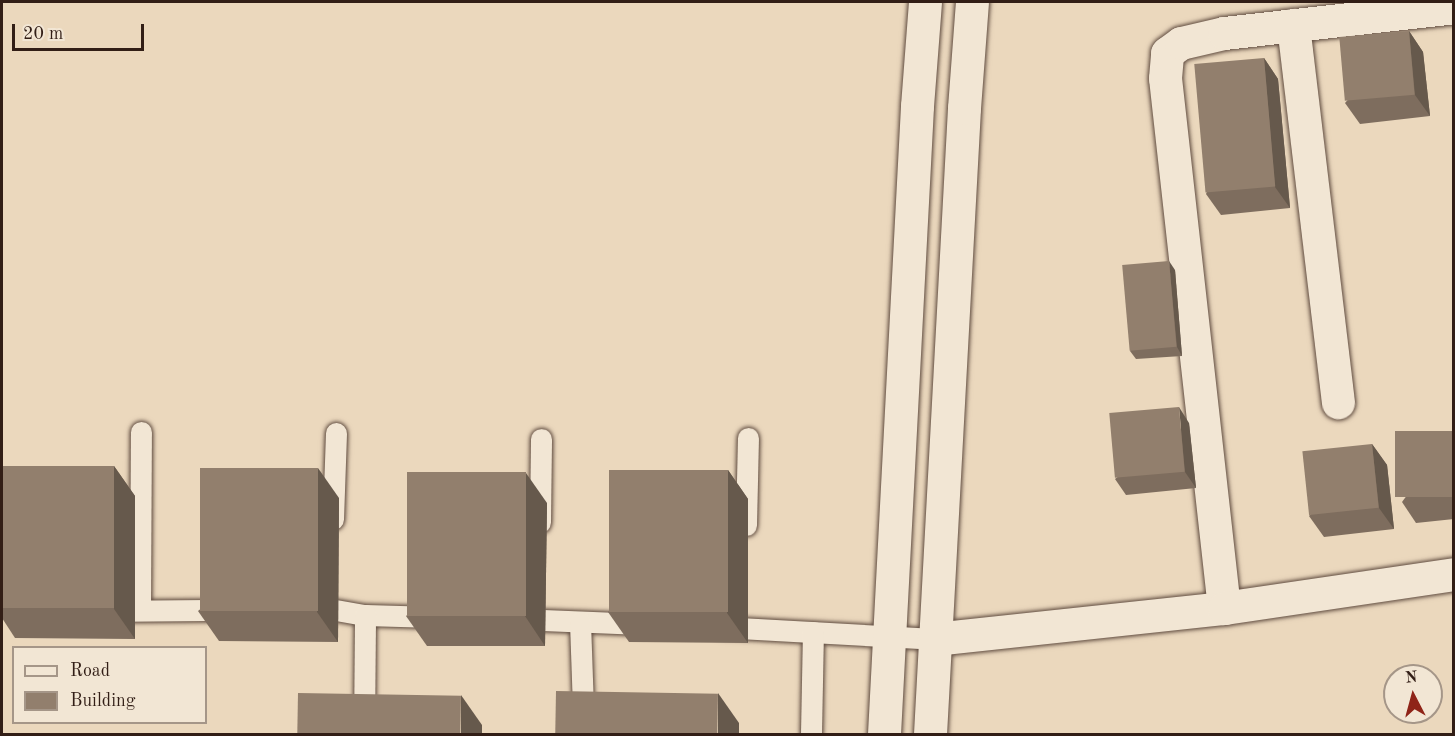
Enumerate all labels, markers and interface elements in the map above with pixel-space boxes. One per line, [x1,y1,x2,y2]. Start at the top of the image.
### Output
scale bar [15,12,147,50]
text: 20 m [23,25,63,43]
legend [12,646,207,724]
text: Road [70,662,110,680]
north arrow [1383,664,1443,724]
text: N [1404,669,1418,687]
text: Building [70,692,135,710]

